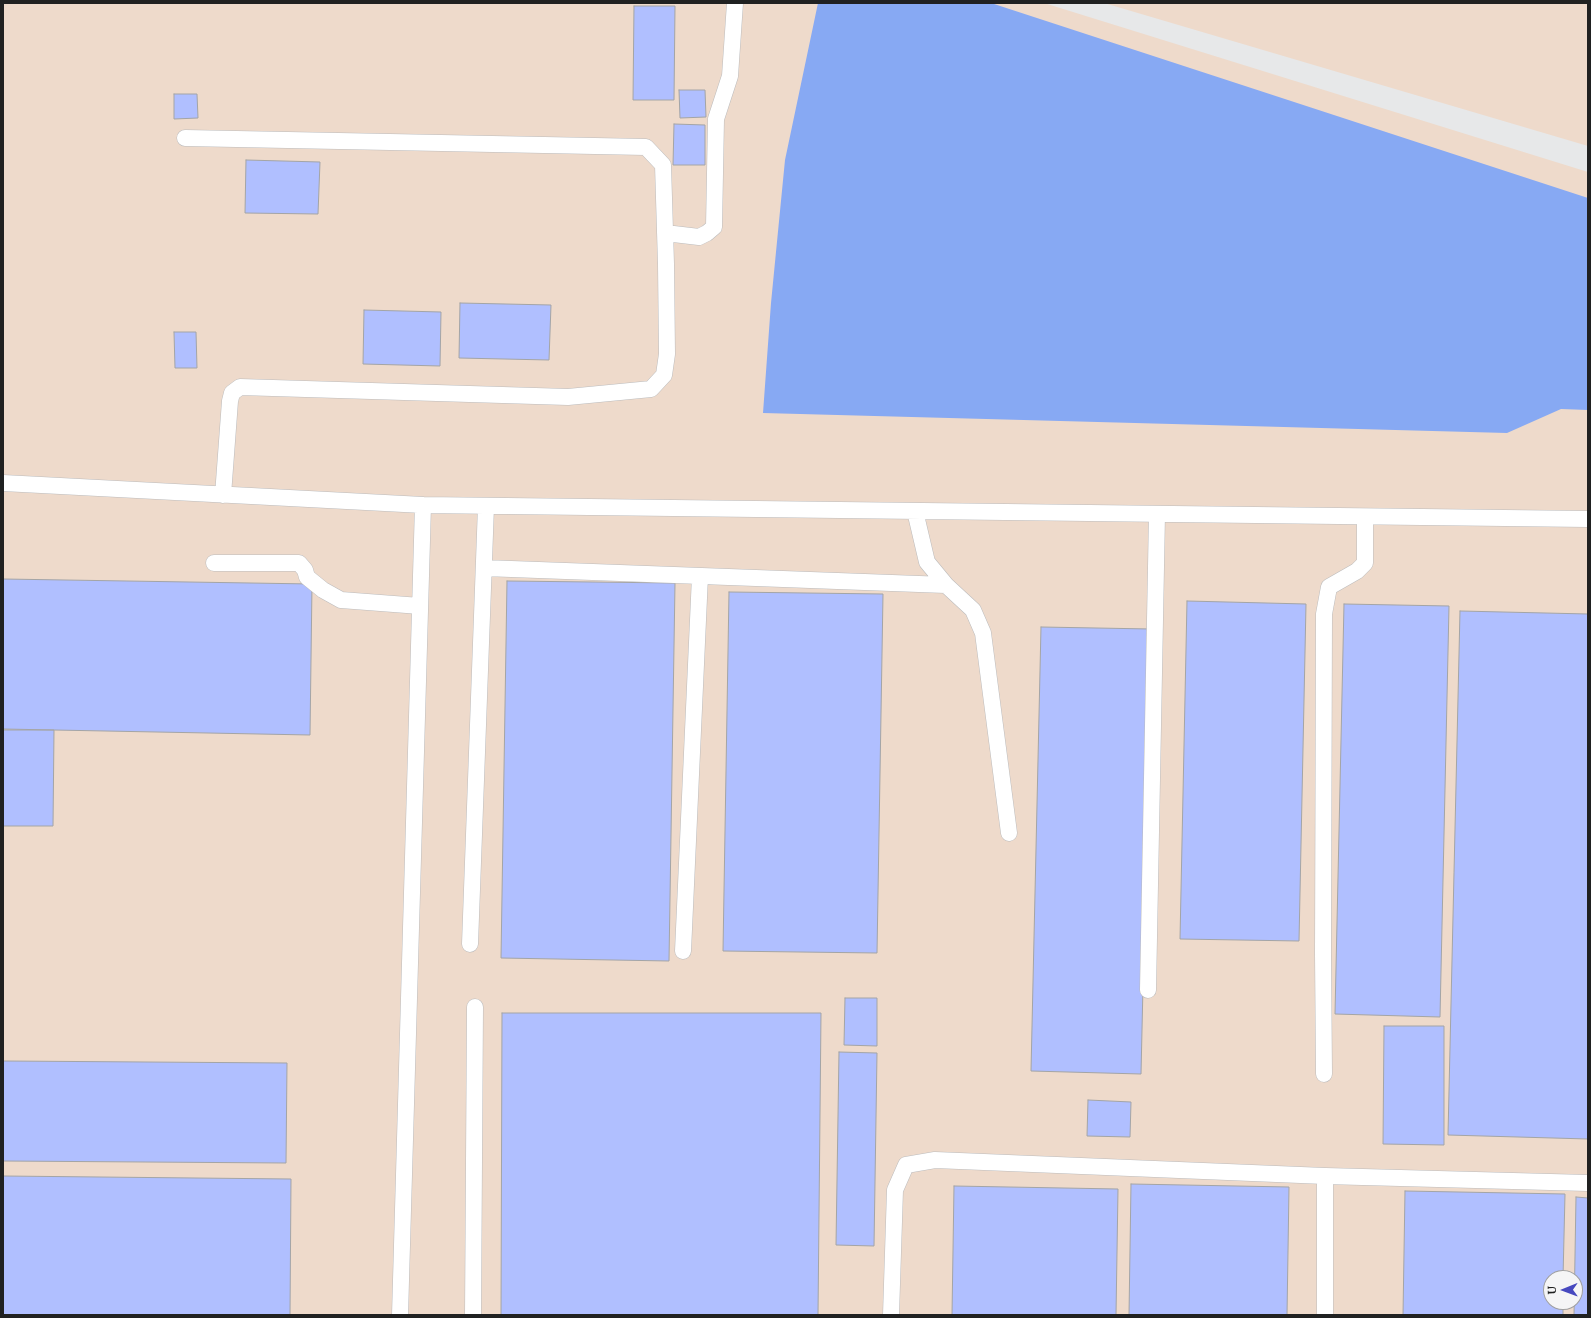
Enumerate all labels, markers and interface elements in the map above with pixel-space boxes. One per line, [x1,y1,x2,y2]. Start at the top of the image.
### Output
north arrow [1543,1270,1583,1310]
text: U [1545,1286,1559,1294]

